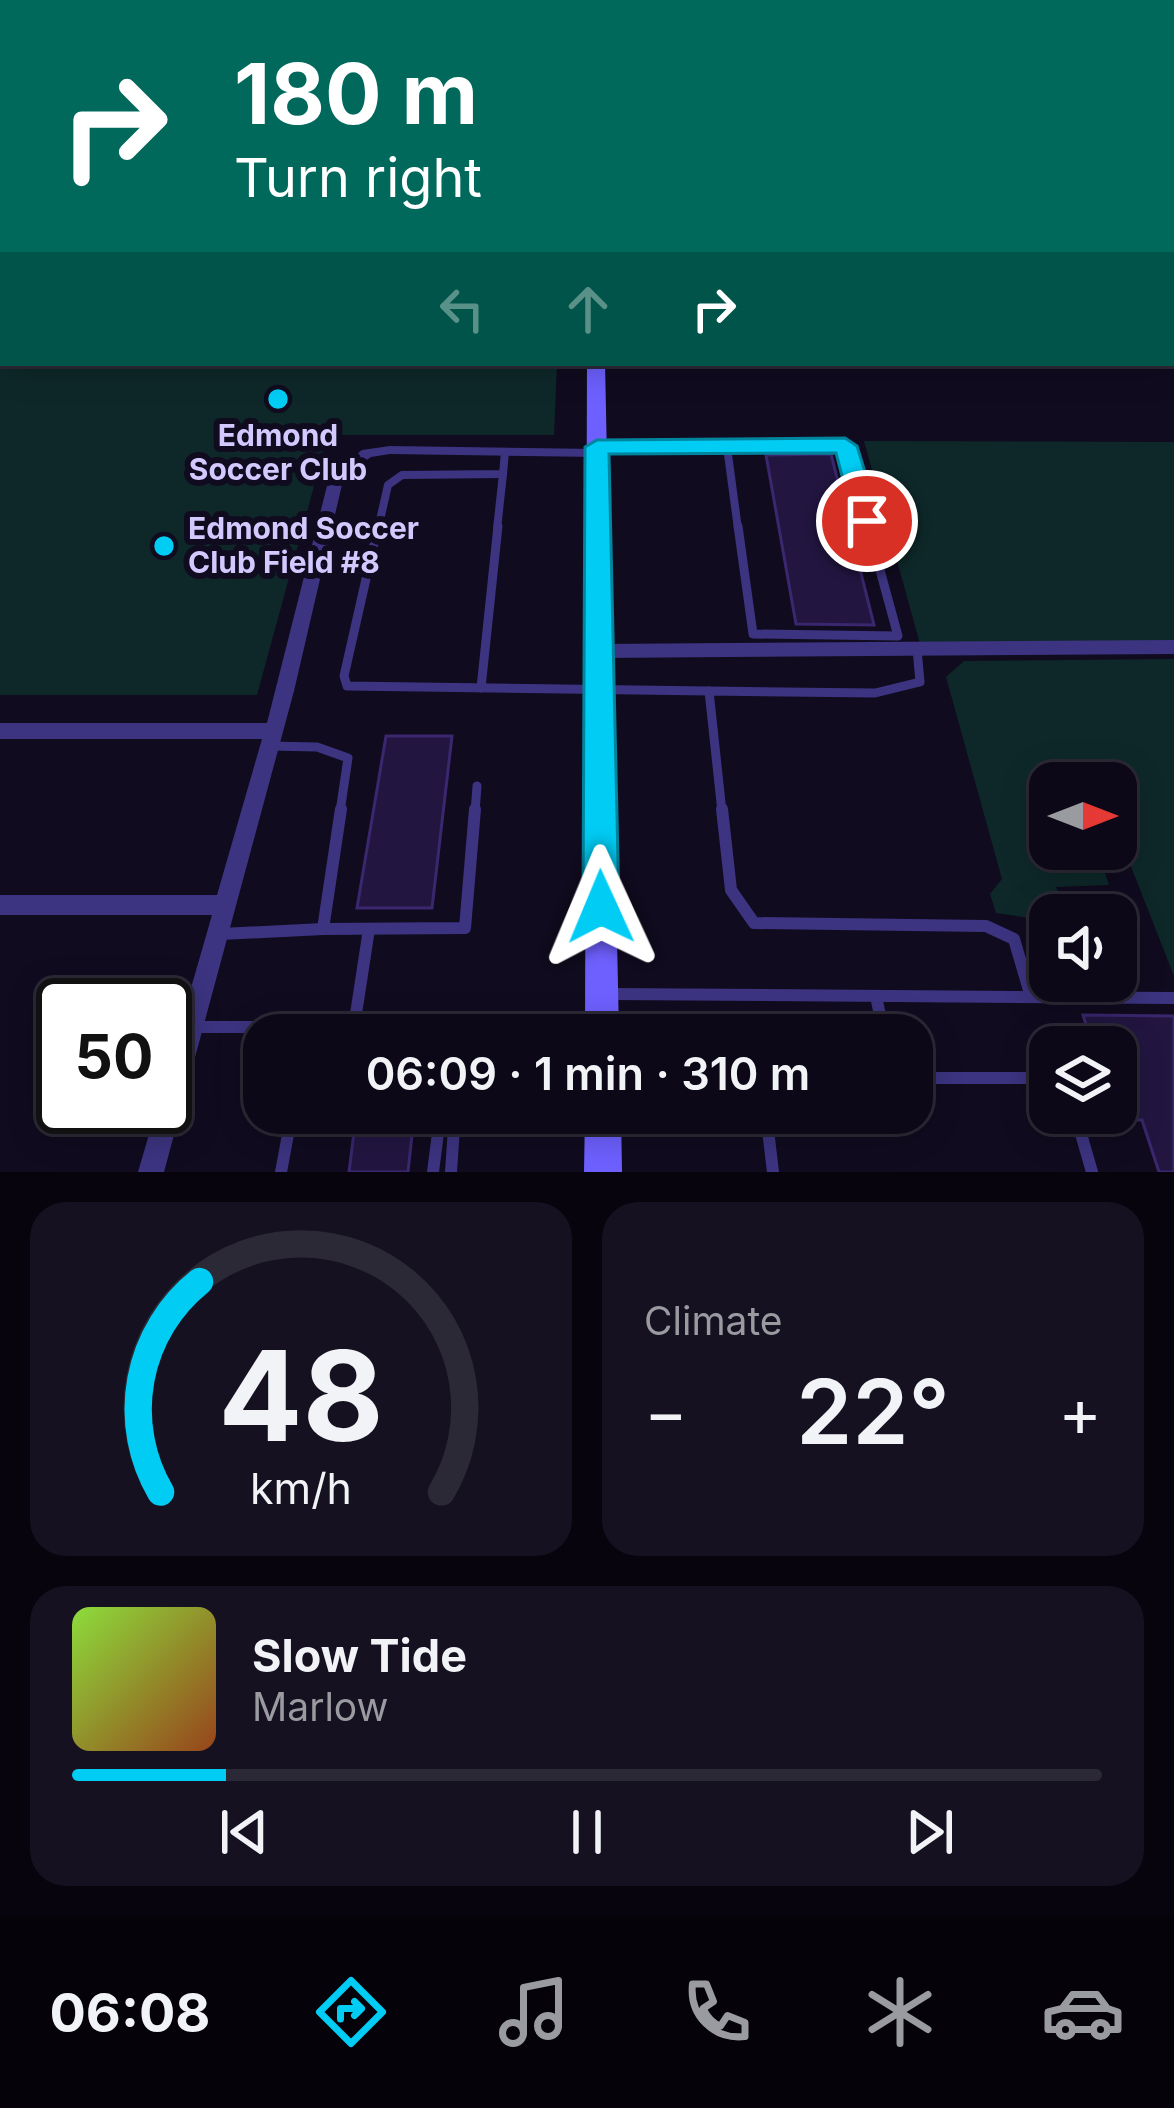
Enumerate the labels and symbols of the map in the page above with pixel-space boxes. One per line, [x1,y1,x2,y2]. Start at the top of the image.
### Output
marker: Edmond Soccer Club [265,386,291,412]
place label: Edmond Soccer Club [189,417,367,487]
pin [816,470,918,572]
place label: Edmond Soccer Club Field #8 [188,510,419,580]
marker: Edmond Soccer Club Field #8 [151,533,177,559]
north arrow [1029,762,1137,870]
position arrow [538,844,664,970]
speed limit sign: 50 [36,978,192,1134]

